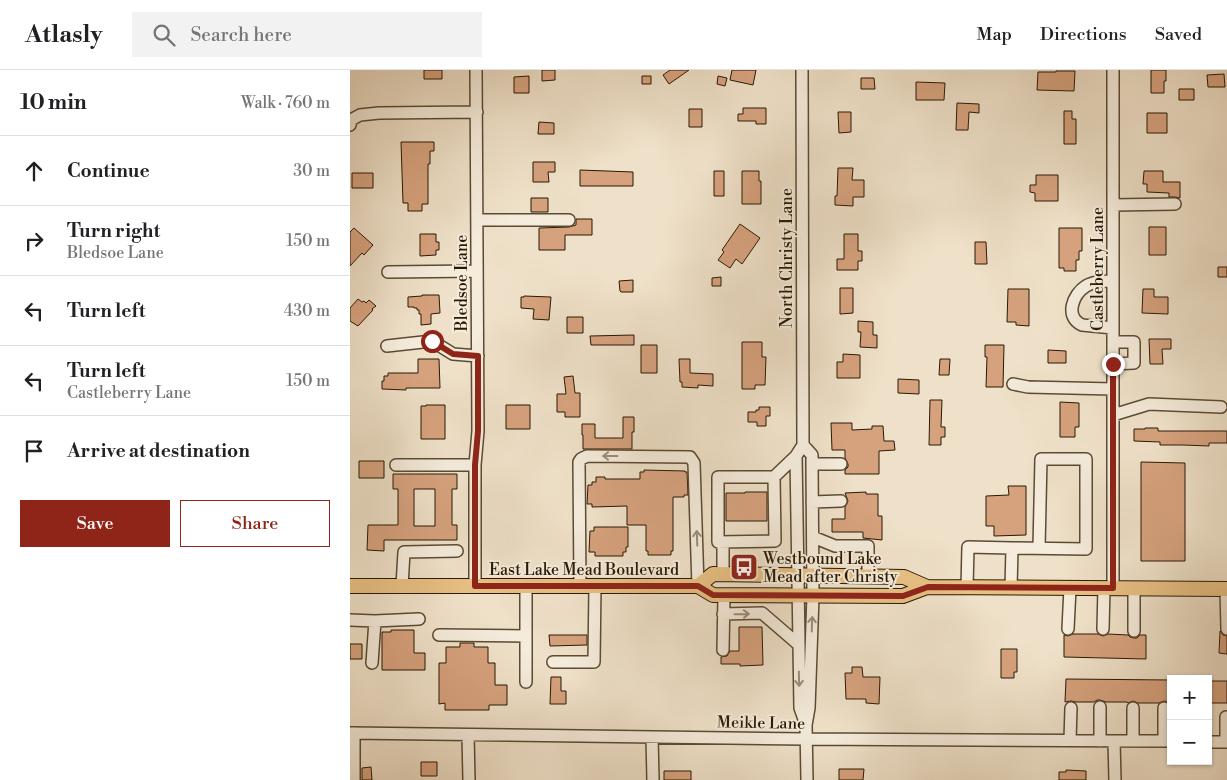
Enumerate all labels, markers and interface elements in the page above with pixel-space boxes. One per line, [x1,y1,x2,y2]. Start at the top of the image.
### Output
search box [132,12,482,57]
text: Atlasly [25,20,102,50]
icon: search [150,21,178,49]
text: Search here [190,23,292,47]
text: Map [976,23,1012,46]
text: Directions [1040,23,1127,46]
text: Saved [1155,23,1202,46]
text: 10 min [20,90,87,116]
text: Walk · 760 m [241,93,330,113]
icon: ahead [20,157,48,185]
text: Continue [67,159,150,183]
text: 30 m [293,161,330,181]
street label: North Christy Lane [777,188,797,328]
street label: Castleberry Lane [1088,207,1108,331]
text: Turn right [67,219,160,243]
icon: right [20,227,48,255]
text: 150 m [286,231,330,251]
street label: Bledsoe Lane [452,235,472,332]
text: Bledsoe Lane [67,243,164,263]
icon: left [20,297,48,325]
text: Turn left [67,299,146,323]
text: 430 m [284,301,330,321]
route start [421,330,444,353]
route end [1102,353,1125,376]
text: Turn left [67,359,146,383]
icon: left [20,367,48,395]
text: 150 m [286,371,330,391]
text: Castleberry Lane [67,383,191,403]
icon: arrive [20,437,48,465]
text: Arrive at destination [67,439,250,463]
one-way arrow [602,451,618,461]
button: Save [20,500,170,547]
button: Share [180,500,330,547]
one-way arrow [692,530,702,546]
place label: Westbound Lake Mead after Christy [762,549,898,587]
bus stop icon: Westbound Lake Mead after Christy [729,552,759,582]
street label: East Lake Mead Boulevard [489,560,679,580]
one-way arrow [734,609,750,618]
one-way arrow [807,616,817,632]
one-way arrow [794,670,804,687]
map controls [1167,675,1212,765]
button: + [1167,675,1212,720]
street label: Meikle Lane [717,712,805,734]
button: − [1167,720,1212,765]

